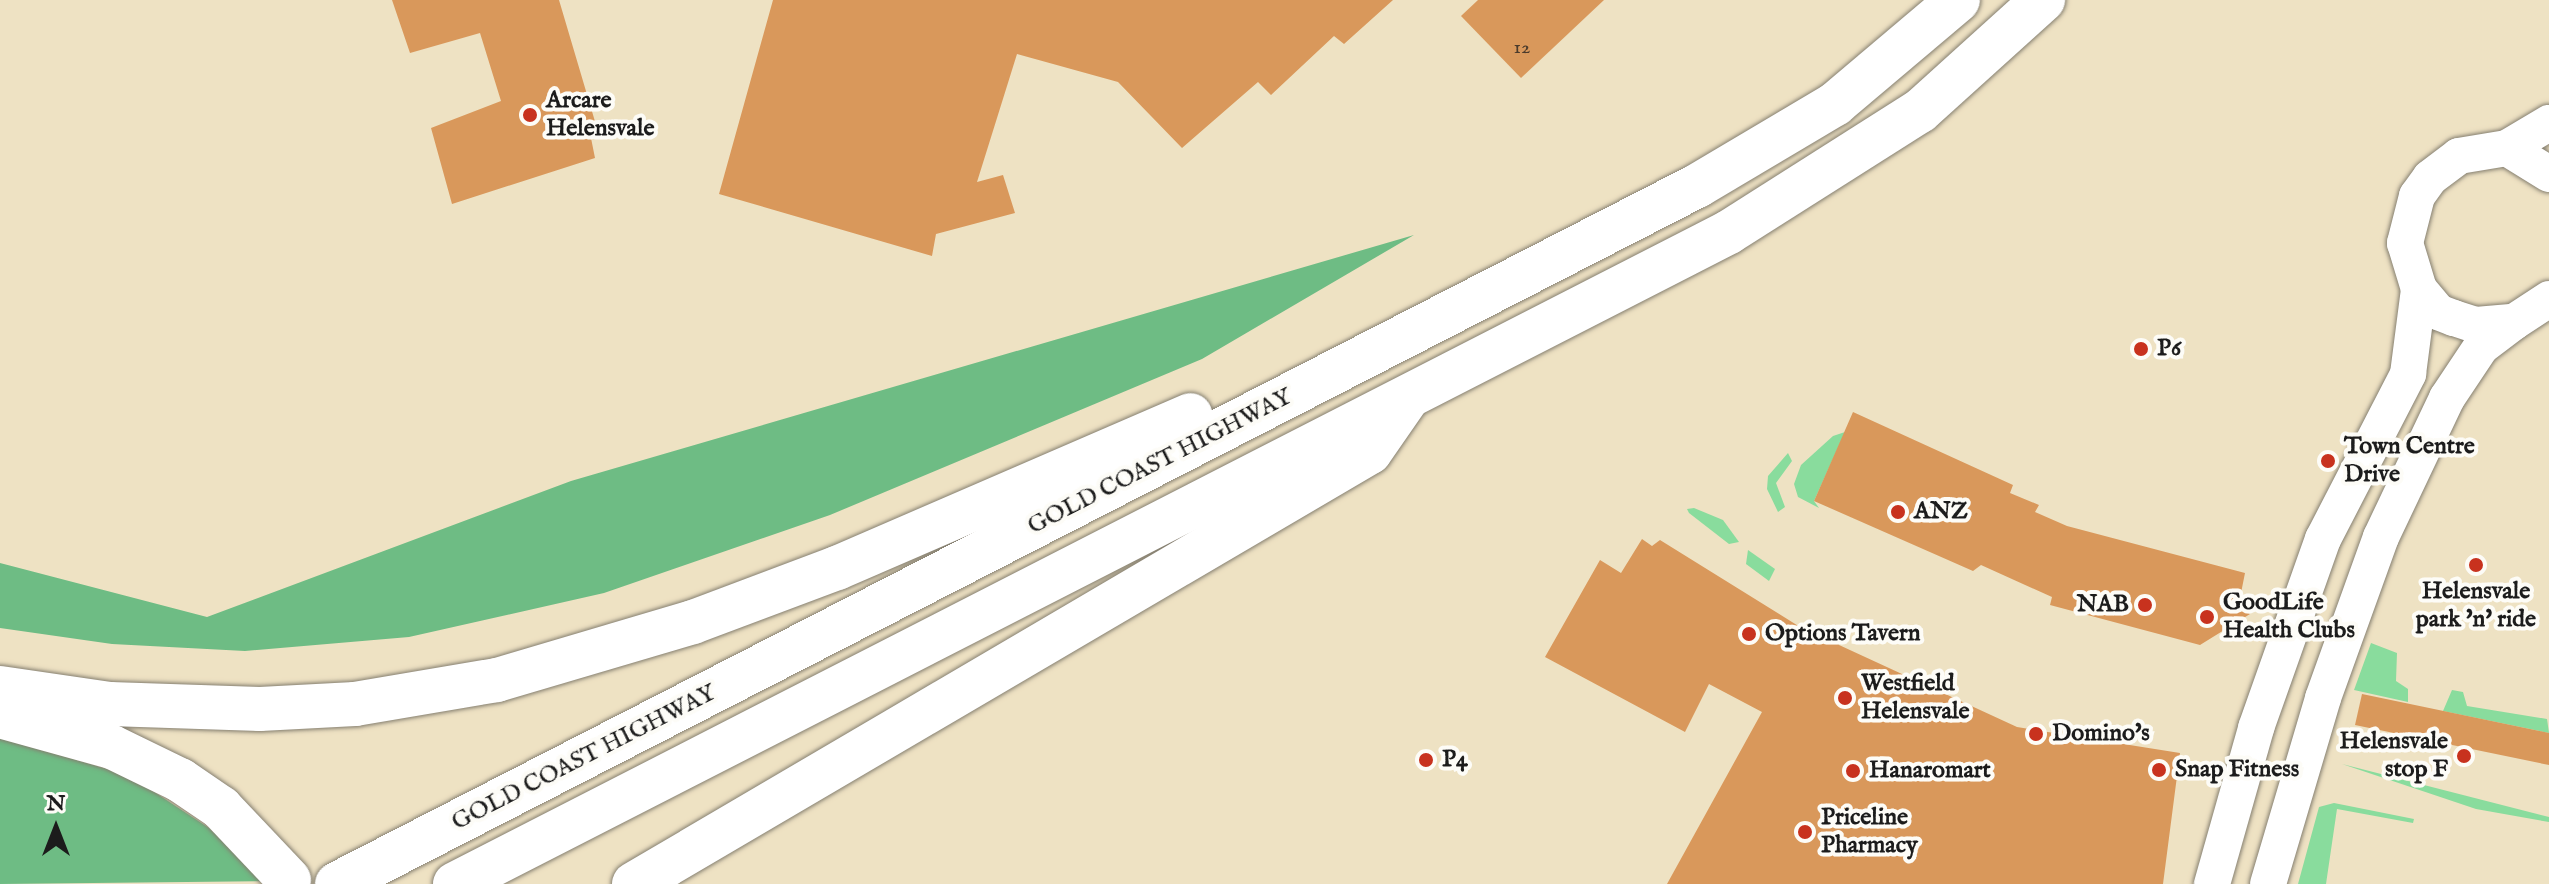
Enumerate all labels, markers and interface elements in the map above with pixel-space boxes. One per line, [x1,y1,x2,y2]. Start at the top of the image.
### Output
house number: 12 [1514,35,1530,59]
place label: Arcare Helensvale [546,87,654,143]
marker: Arcare Helensvale [521,106,539,124]
place label: P6 [2157,335,2181,363]
marker: P6 [2132,340,2150,358]
street label: GOLD COAST HIGHWAY [1023,383,1297,541]
place label: Town Centre Drive [2344,433,2475,489]
marker: Town Centre Drive [2319,452,2337,470]
place label: ANZ [1914,498,1968,526]
marker: ANZ [1889,503,1907,521]
marker: Helensvale park 'n' ride [2467,556,2485,574]
place label: Helensvale park 'n' ride [2416,578,2536,634]
place label: GoodLife Health Clubs [2223,589,2355,645]
place label: NAB [2077,591,2129,619]
marker: NAB [2136,596,2154,614]
marker: GoodLife Health Clubs [2198,608,2216,626]
place label: Options Tavern [1765,620,1921,648]
marker: Options Tavern [1740,625,1758,643]
place label: Westfield Helensvale [1861,670,1969,726]
street label: GOLD COAST HIGHWAY [447,679,721,837]
marker: Westfield Helensvale [1836,689,1854,707]
place label: Domino's [2052,720,2150,748]
marker: Domino's [2027,725,2045,743]
place label: Helensvale stop F [2340,728,2448,784]
place label: P4 [1442,746,1468,774]
marker: Helensvale stop F [2455,747,2473,765]
marker: P4 [1417,751,1435,769]
place label: Snap Fitness [2175,756,2299,784]
place label: Hanaromart [1869,757,1991,785]
marker: Snap Fitness [2150,761,2168,779]
marker: Hanaromart [1844,762,1862,780]
north arrow [16,788,96,868]
text: N [46,790,66,818]
place label: Priceline Pharmacy [1821,804,1918,860]
marker: Priceline Pharmacy [1796,823,1814,841]

